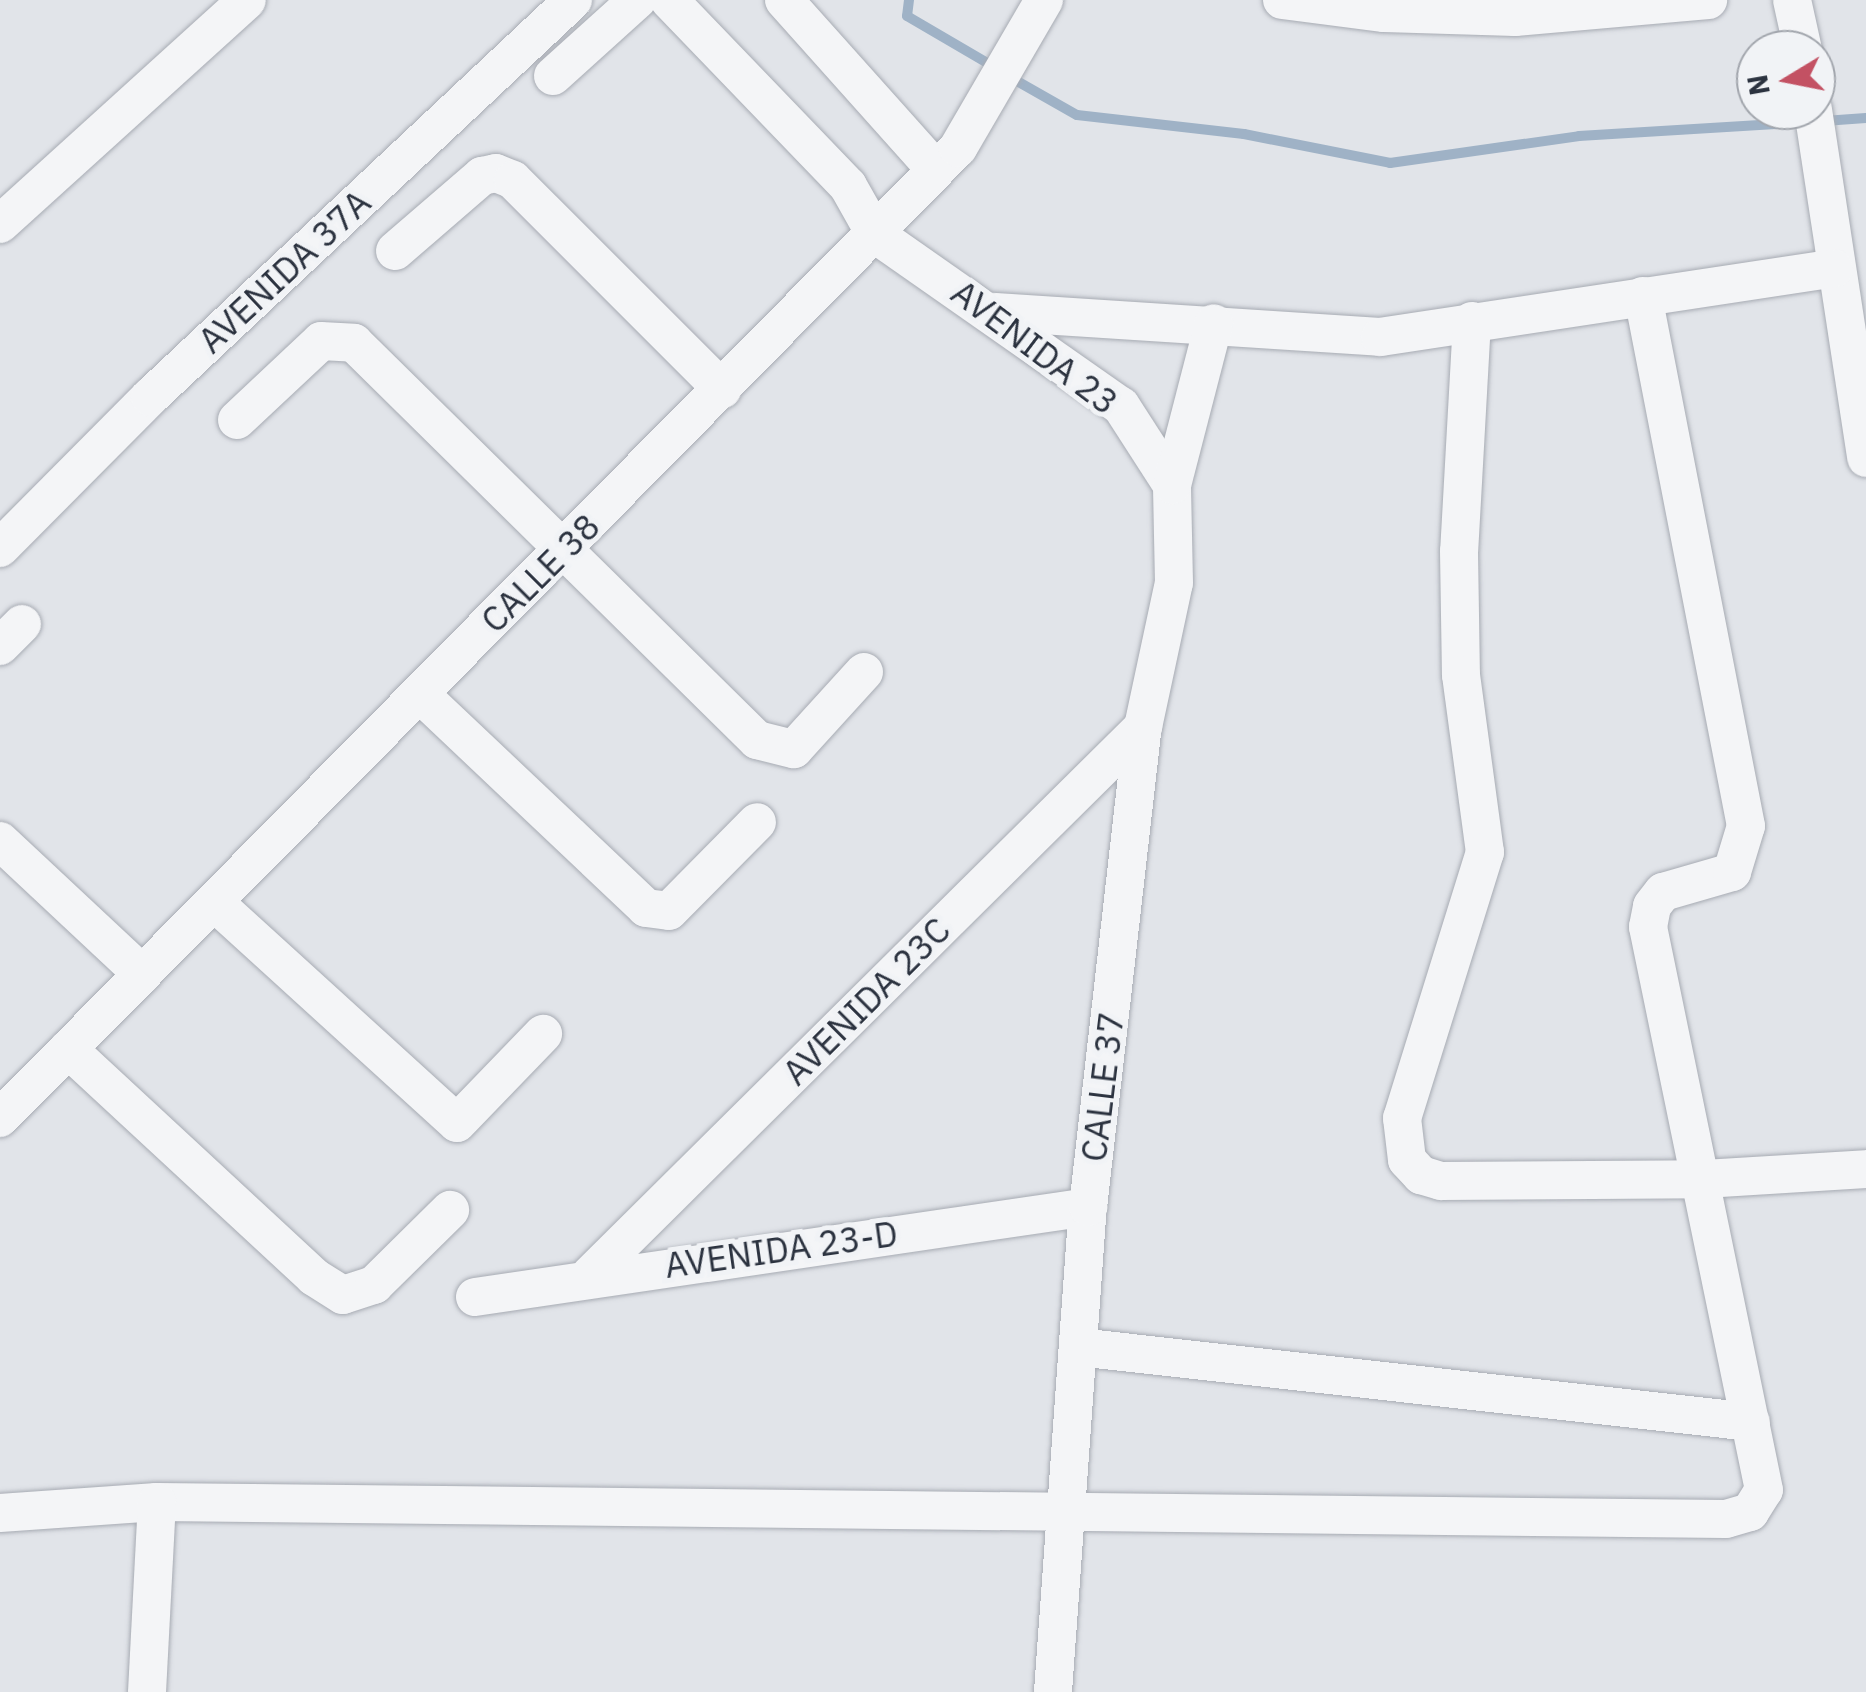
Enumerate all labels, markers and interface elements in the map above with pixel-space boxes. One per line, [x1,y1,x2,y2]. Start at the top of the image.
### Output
north arrow [1736,30,1836,130]
text: N [1738,72,1778,98]
street label: AVENIDA 37A [189,181,379,361]
street label: AVENIDA 23 [944,271,1126,423]
street label: CALLE 38 [472,505,608,641]
street label: AVENIDA 23C [774,909,958,1093]
street label: CALLE 37 [1072,1010,1132,1164]
street label: AVENIDA 23-D [662,1212,900,1286]

